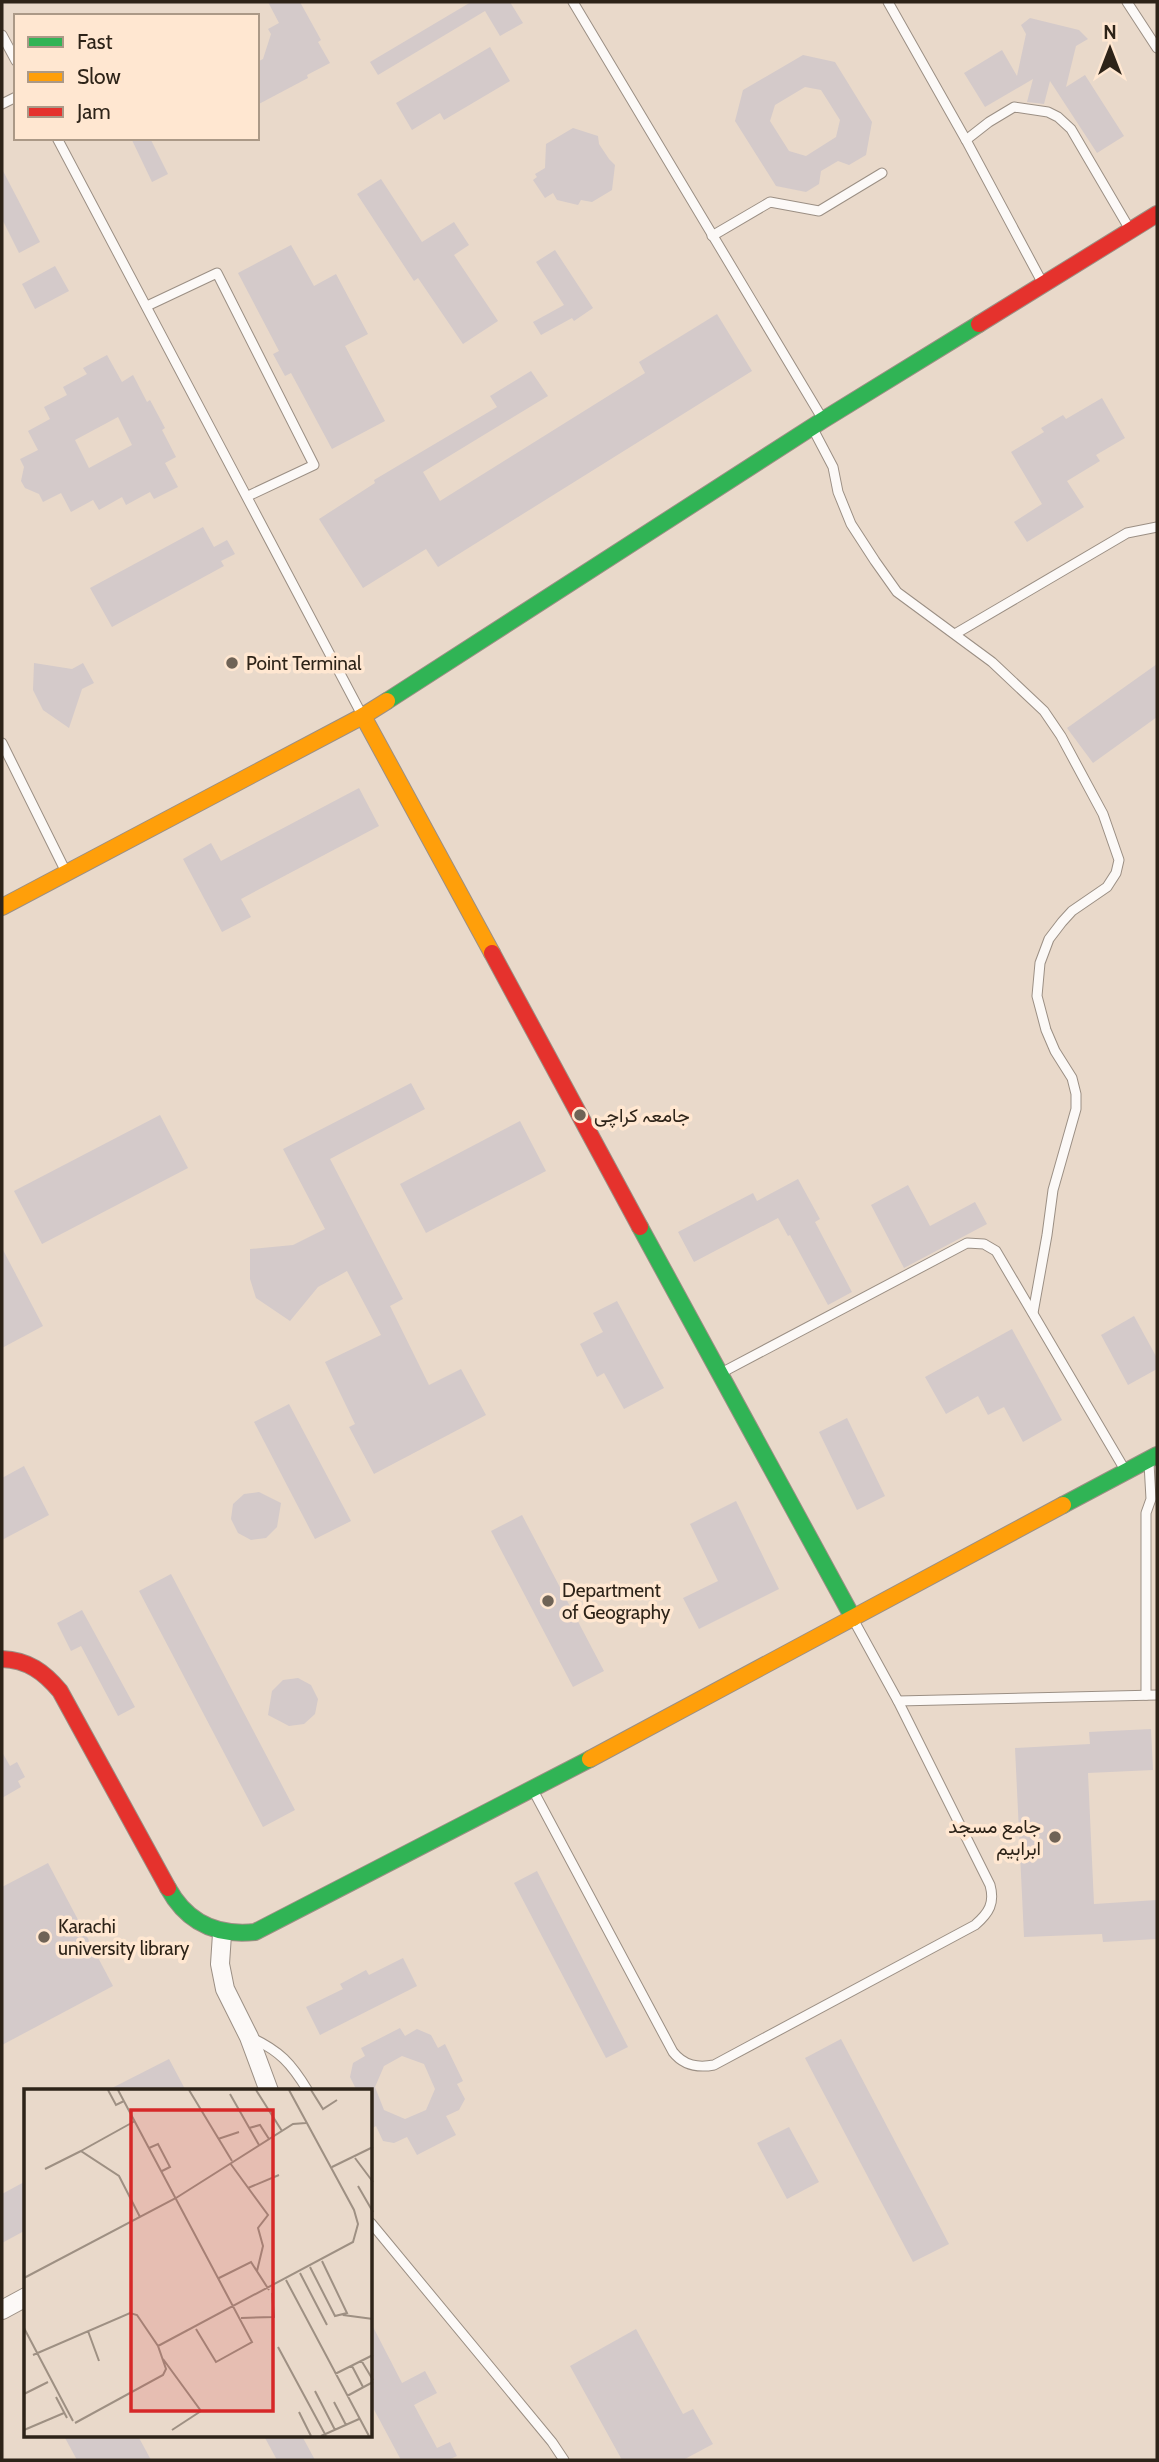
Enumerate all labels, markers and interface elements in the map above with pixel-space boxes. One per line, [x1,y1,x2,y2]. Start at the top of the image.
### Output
legend [14,14,259,140]
north arrow [1075,14,1145,84]
text: N [1103,21,1117,44]
text: Fast [77,29,113,54]
text: Slow [77,64,121,89]
text: Jam [76,99,111,124]
place label: Point Terminal [246,652,362,675]
marker: Point Terminal [224,655,240,671]
place label: جامعہ کراچی [594,1104,690,1129]
marker: جامعہ کراچی [572,1107,588,1123]
place label: Department of Geography [562,1579,671,1624]
marker: Department of Geography [540,1593,556,1609]
place label: جامع مسجد ابراہیم [948,1815,1041,1861]
marker: جامع مسجد ابراہیم [1047,1829,1063,1845]
place label: Karachi university library [58,1915,190,1960]
marker: Karachi university library [36,1929,52,1945]
inset map [24,2089,373,2438]

